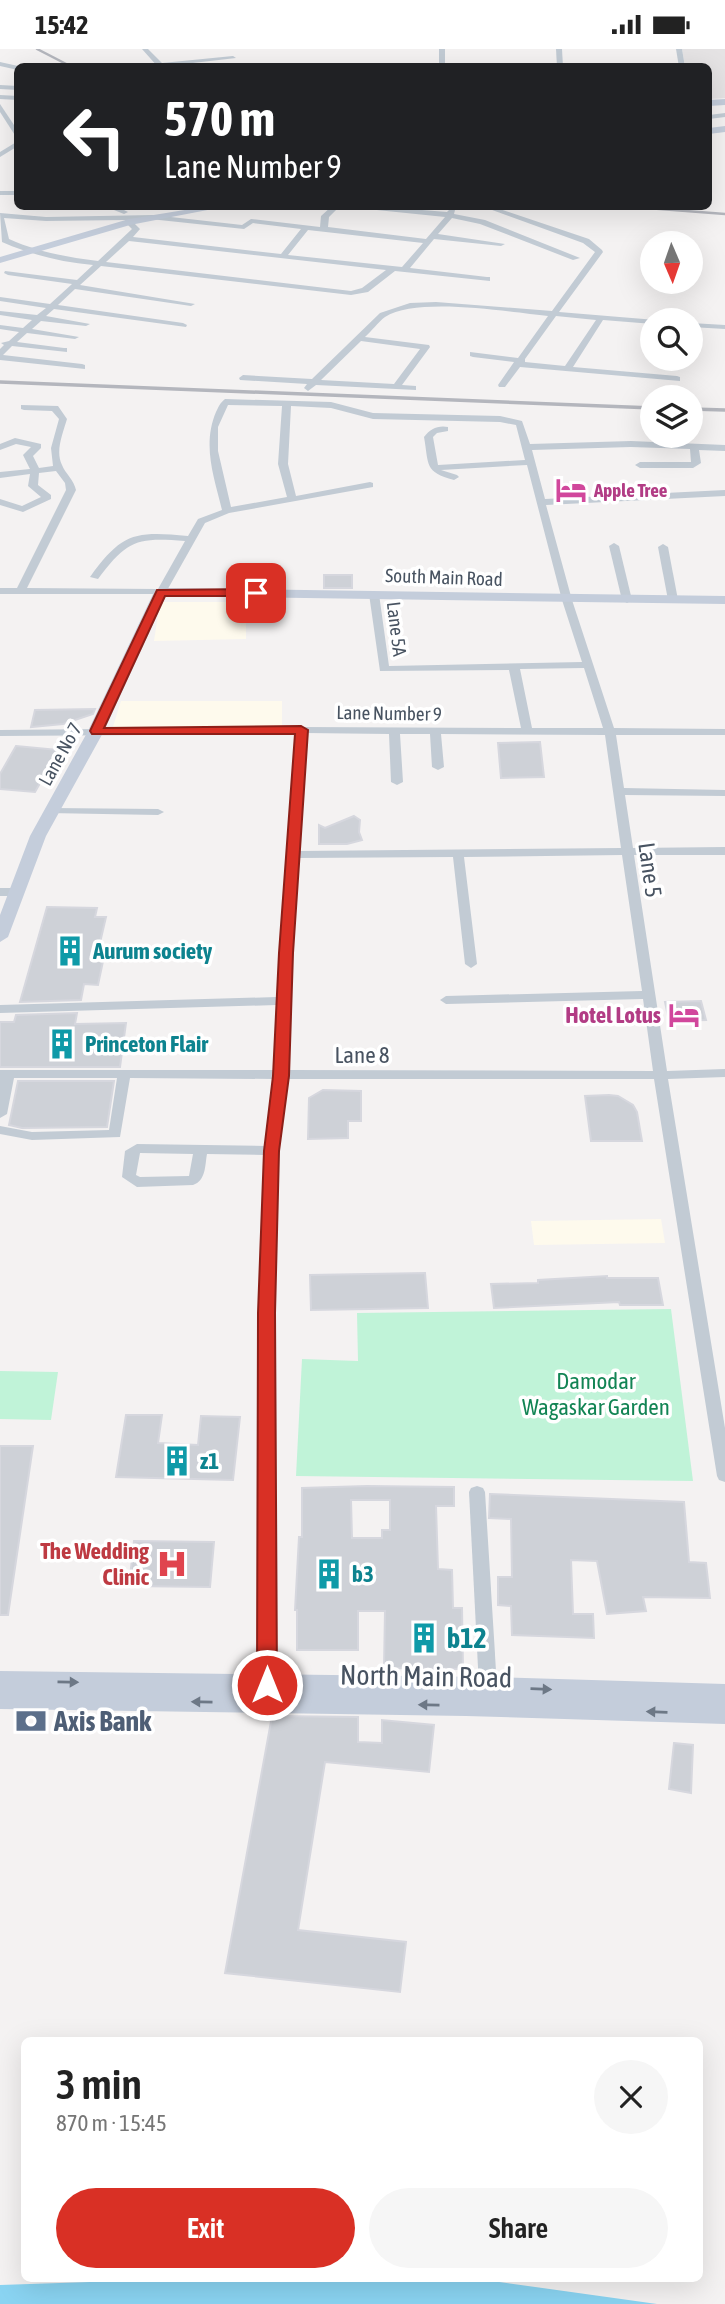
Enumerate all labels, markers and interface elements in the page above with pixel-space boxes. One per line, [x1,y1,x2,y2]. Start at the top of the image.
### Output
text: 15:42 [35,10,89,40]
text: 570 m [164,90,275,146]
icon: left [49,91,140,182]
text: Lane Number 9 [164,148,342,185]
north arrow [640,231,704,294]
map controls [640,231,703,448]
button: search [640,308,703,371]
button: layers [640,385,703,448]
hotel icon: Apple Tree [554,473,588,507]
place label: Apple Tree [593,479,668,501]
pin [226,563,286,623]
street label: South Main Road [385,564,503,590]
icon: arrive [237,574,275,612]
street label: Lane 5A [383,600,411,658]
street label: Lane Number 9 [336,701,442,725]
street label: Lane No 7 [34,719,86,789]
street label: Lane 5 [633,841,667,899]
building icon: Aurum society [53,934,87,968]
place label: Aurum society [92,938,213,964]
hotel icon: Hotel Lotus [667,998,701,1032]
place label: Hotel Lotus [565,1002,661,1028]
building icon: Princeton Flair [45,1027,79,1061]
place label: Princeton Flair [85,1031,209,1057]
street label: Lane 8 [334,1042,390,1068]
park label: Damodar Wagaskar Garden [522,1368,670,1420]
building icon: z1 [160,1444,194,1478]
place label: z1 [200,1448,219,1474]
place label: The Wedding Clinic [40,1538,149,1590]
hospital icon: The Wedding Clinic [155,1547,189,1581]
building icon: b3 [312,1557,346,1591]
place label: b3 [352,1561,374,1587]
building icon: b12 [407,1621,441,1655]
place label: b12 [447,1622,487,1654]
position arrow [230,1648,304,1722]
street label: North Main Road [340,1658,512,1694]
one-way arrow [57,1676,79,1688]
one-way arrow [530,1683,552,1694]
one-way arrow [191,1696,213,1708]
one-way arrow [418,1699,440,1711]
bank icon: Axis Bank [14,1704,48,1738]
place label: Axis Bank [53,1705,152,1737]
one-way arrow [646,1707,668,1718]
text: 3 min [56,2060,142,2108]
button: close [594,2060,668,2134]
text: 870 m · 15:45 [56,2110,167,2136]
button: Exit [56,2188,355,2268]
button: Share [369,2188,668,2268]

